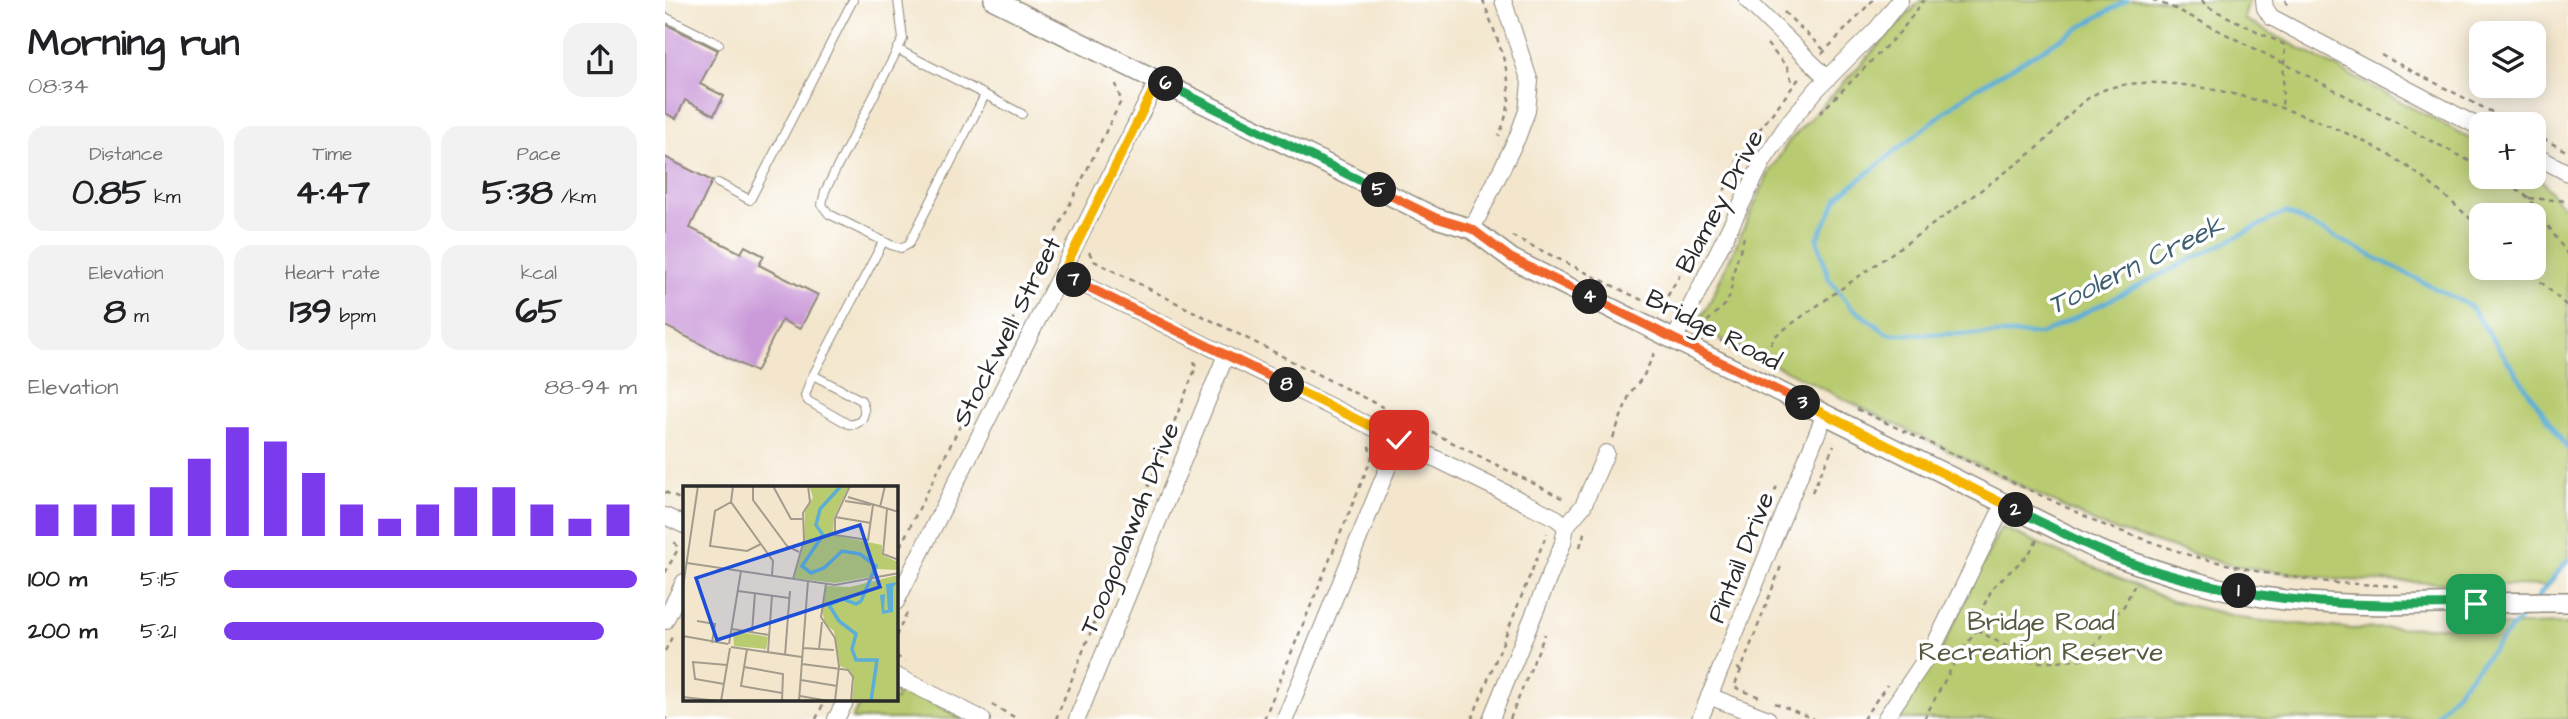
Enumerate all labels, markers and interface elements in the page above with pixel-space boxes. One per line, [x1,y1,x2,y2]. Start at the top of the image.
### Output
text: Morning run [28,18,240,70]
map controls [2469,21,2546,280]
button: layers [2469,21,2546,98]
button: share [563,23,637,97]
pin: 6 [1149,66,1183,102]
text: 08:34 [28,70,89,102]
text: 6 [1160,70,1171,97]
button: + [2469,112,2546,189]
street label: Blamey Drive [1667,123,1775,280]
text: Distance [89,141,163,168]
text: Time [313,141,352,168]
text: Pace [517,141,561,168]
text: 0.85 [72,168,146,217]
text: 4:47 [295,168,370,217]
text: 5:38 [482,168,553,217]
pin: 5 [1361,172,1397,208]
text: 5 [1372,176,1385,203]
text: km [146,184,180,211]
text: /km [553,184,596,211]
button: − [2469,203,2546,280]
water label: Toolern Creek [2041,205,2231,325]
street label: Stockwell Street [944,230,1070,432]
text: Elevation [89,260,164,287]
text: Heart rate [285,260,380,287]
text: kcal [521,260,557,287]
pin: 7 [1057,262,1091,298]
text: 7 [1068,266,1079,293]
pin: 4 [1573,280,1607,314]
street label: Bridge Road [1639,280,1788,381]
text: 4 [1583,283,1596,310]
text: 8 [104,287,126,336]
text: 139 [290,287,332,336]
text: 65 [515,287,562,336]
text: m [126,303,149,330]
text: bpm [332,303,375,330]
pin: 8 [1269,368,1305,402]
text: Elevation [28,371,119,403]
text: 88–94 m [544,371,637,403]
text: 8 [1280,371,1293,398]
pin: 3 [1785,386,1821,420]
text: 3 [1798,389,1807,416]
pin [1369,410,1429,470]
street label: Toogoolawah Drive [1071,417,1191,640]
icon: check [1380,421,1418,459]
inset map [683,486,898,702]
street label: Pintail Drive [1698,486,1784,628]
pin: 2 [1999,492,2033,528]
text: 2 [2010,496,2021,523]
text: 100 m [28,563,87,595]
text: 5:15 [140,563,179,595]
pin: 1 [2221,574,2257,608]
pin [2446,574,2506,634]
text: 1 [2237,577,2240,604]
icon: arrive [2457,585,2495,623]
park label: Bridge Road Recreation Reserve [1919,604,2163,670]
text: 200 m [28,615,97,647]
text: 5:21 [140,615,176,647]

